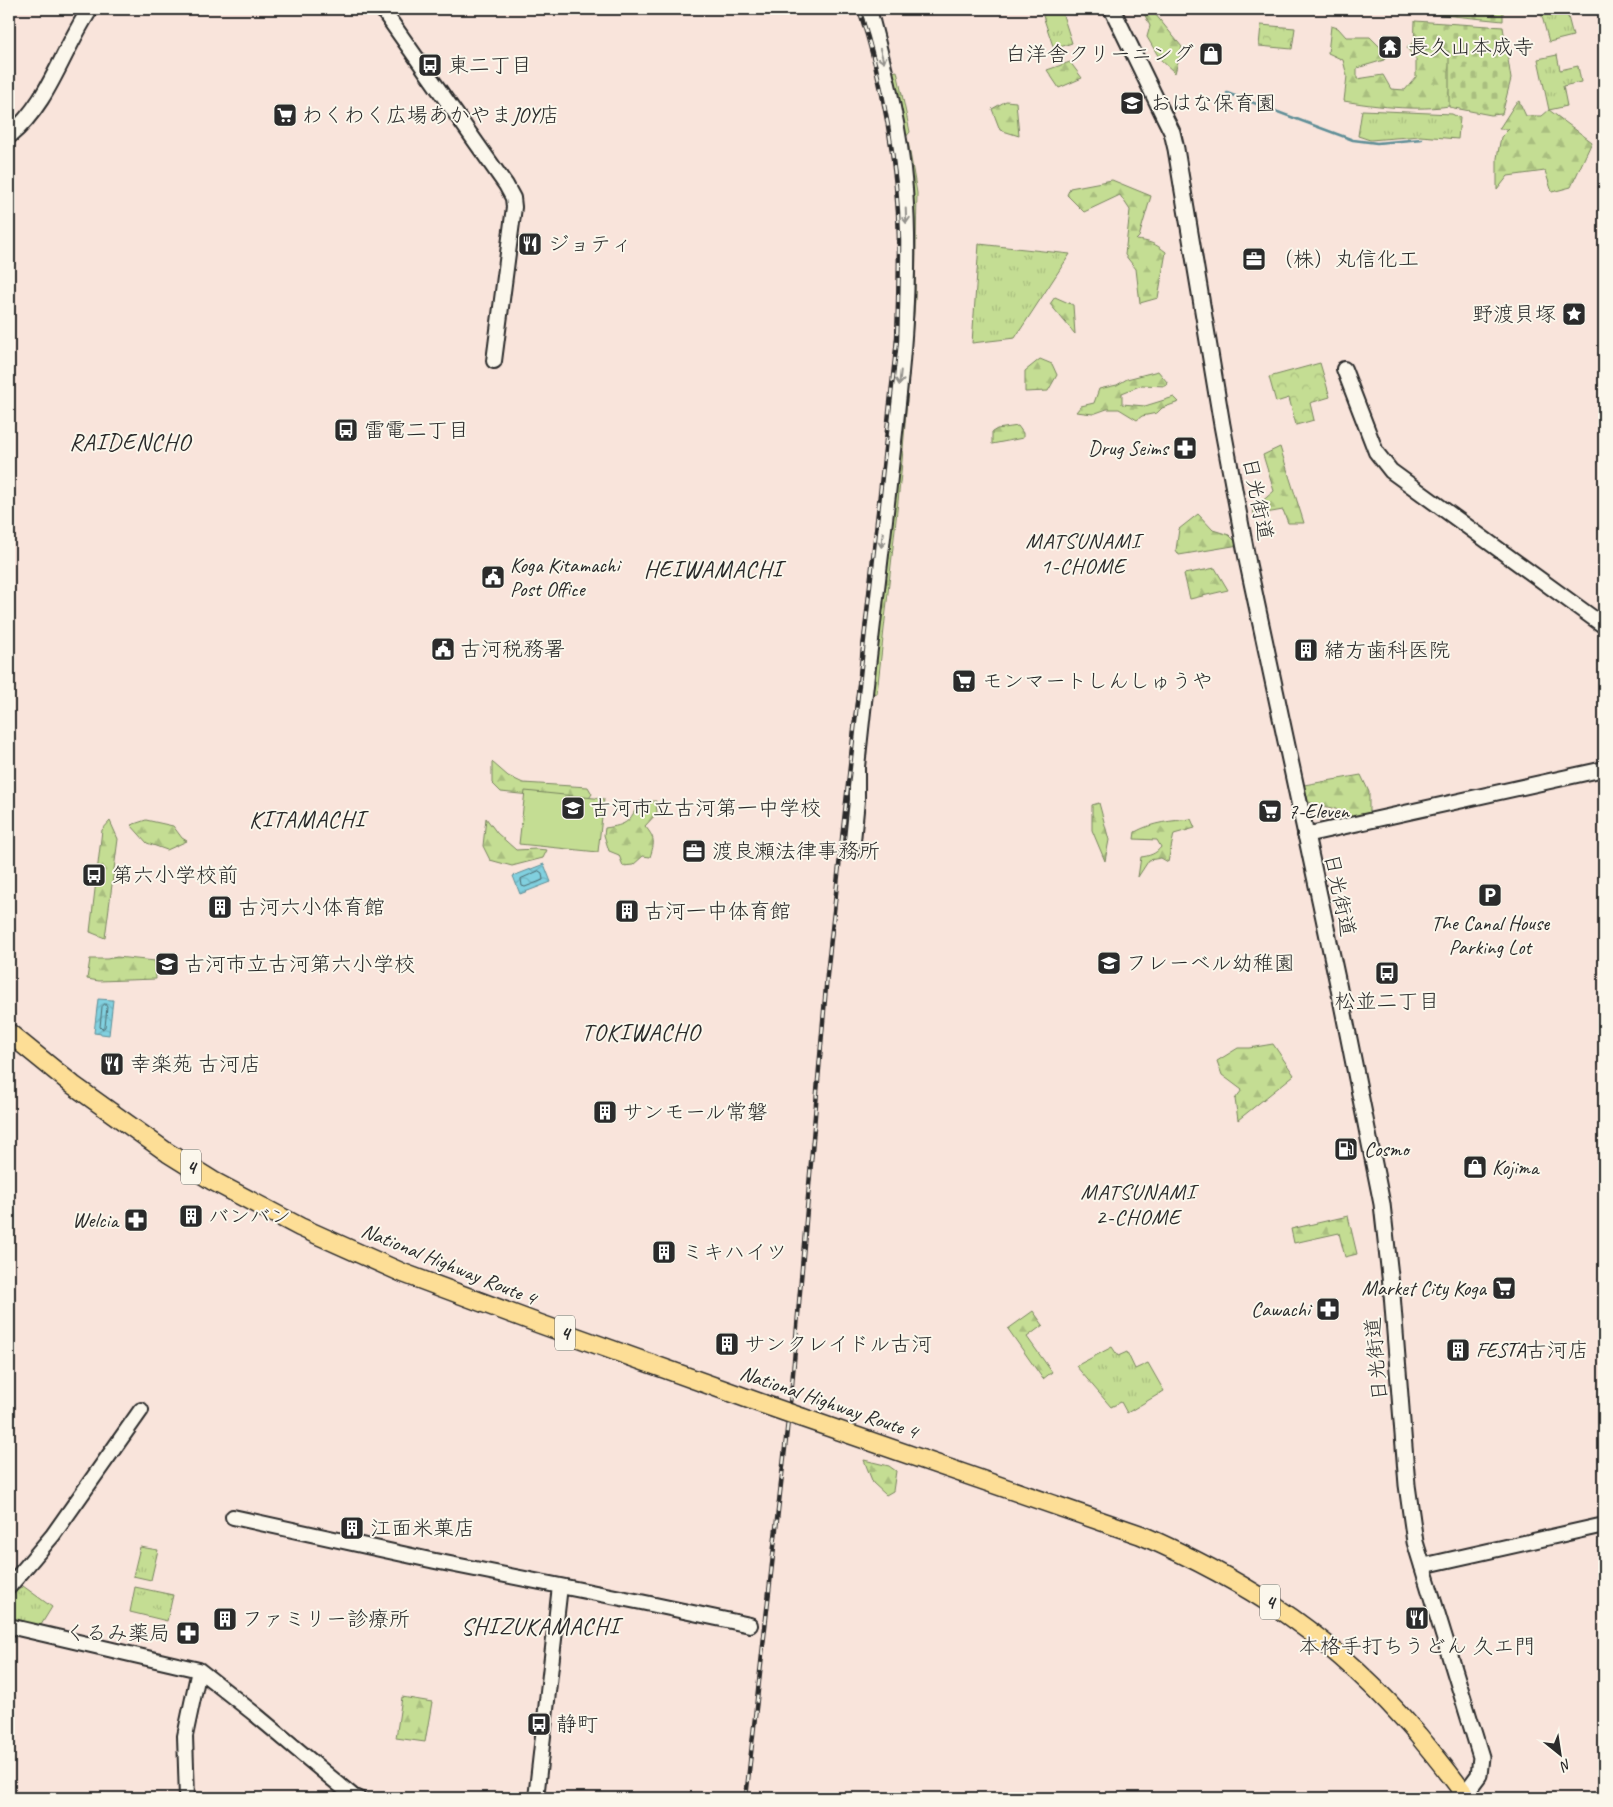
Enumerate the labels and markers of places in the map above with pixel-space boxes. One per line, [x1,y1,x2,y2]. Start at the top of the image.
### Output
temple icon: 長久山本成寺 [1377,34,1403,60]
place label: 長久山本成寺 [1408,34,1534,60]
place label: 白洋舎クリーニング [1005,41,1194,67]
shop icon: 白洋舎クリーニング [1198,41,1224,67]
bus stop icon: 東二丁目 [417,52,443,78]
place label: 東二丁目 [448,52,532,78]
school or university icon: おはな保育園 [1119,90,1145,116]
place label: おはな保育園 [1150,90,1276,116]
supermarket icon: わくわく広場あかやまJOY店 [272,102,298,128]
place label: わくわく広場あかやまJOY店 [302,102,560,128]
restaurant icon: ジョティ [517,231,543,257]
place label: ジョティ [548,231,632,257]
office icon: （株）丸信化工 [1241,246,1267,272]
place label: （株）丸信化工 [1272,246,1419,272]
place label: 野渡貝塚 [1472,301,1556,327]
place icon: 野渡貝塚 [1561,301,1587,327]
bus stop icon: 雷電二丁目 [333,417,359,443]
place label: 雷電二丁目 [364,417,469,443]
place label: Drug Seims [1088,435,1170,461]
pharmacy icon: Drug Seims [1172,435,1198,461]
place label: Koga Kitamachi Post Office [510,552,622,602]
public building icon: Koga Kitamachi Post Office [480,564,506,590]
public building icon: 古河税務署 [430,636,456,662]
place label: 古河税務署 [460,636,565,662]
building icon: 緒方歯科医院 [1293,637,1319,663]
place label: 緒方歯科医院 [1324,637,1450,663]
supermarket icon: モンマートしんしゅうや [951,668,977,694]
place label: モンマートしんしゅうや [982,668,1213,694]
school or university icon: 古河市立古河第一中学校 [560,795,586,821]
place label: 古河市立古河第一中学校 [590,795,821,821]
supermarket icon: 7-Eleven [1257,798,1283,824]
place label: 7-Eleven [1288,798,1351,824]
office icon: 渡良瀬法律事務所 [681,838,707,864]
place label: 渡良瀬法律事務所 [712,838,880,864]
bus stop icon: 第六小学校前 [81,862,107,888]
place label: 第六小学校前 [112,862,238,888]
parking icon: The Canal House Parking Lot [1477,882,1503,908]
building icon: 古河六小体育館 [207,894,233,920]
place label: 古河六小体育館 [238,894,385,920]
building icon: 古河一中体育館 [614,898,640,924]
place label: 古河一中体育館 [644,898,791,924]
place label: The Canal House Parking Lot [1431,910,1550,960]
school or university icon: フレーベル幼稚園 [1096,950,1122,976]
place label: フレーベル幼稚園 [1126,950,1295,976]
school or university icon: 古河市立古河第六小学校 [154,951,180,977]
place label: 古河市立古河第六小学校 [184,951,415,977]
bus stop icon: 松並二丁目 [1374,960,1400,986]
place label: 松並二丁目 [1335,988,1440,1014]
restaurant icon: 幸楽苑 古河店 [99,1051,125,1077]
place label: 幸楽苑 古河店 [130,1051,261,1077]
building icon: サンモール常磐 [592,1099,618,1125]
place label: サンモール常磐 [622,1099,768,1125]
fuel station icon: Cosmo [1333,1136,1359,1162]
place label: Cosmo [1364,1136,1411,1162]
shop icon: Kojima [1462,1154,1488,1180]
place label: Kojima [1492,1154,1541,1180]
building icon: バンバン [178,1203,204,1229]
place label: バンバン [208,1203,291,1229]
place label: Welcia [72,1207,120,1233]
pharmacy icon: Welcia [123,1207,149,1233]
building icon: ミキハイツ [651,1239,677,1265]
place label: ミキハイツ [682,1239,787,1265]
place label: Market City Koga [1362,1275,1488,1301]
supermarket icon: Market City Koga [1491,1275,1517,1301]
place label: Cawachi [1251,1296,1313,1322]
pharmacy icon: Cawachi [1315,1296,1341,1322]
building icon: サンクレイドル古河 [714,1331,740,1357]
place label: サンクレイドル古河 [744,1331,932,1357]
building icon: FESTA古河店 [1445,1337,1471,1363]
place label: FESTA古河店 [1476,1337,1589,1363]
building icon: 江面米菓店 [339,1515,365,1541]
place label: 江面米菓店 [370,1515,475,1541]
restaurant icon: 本格手打ちうどん 久エ門 [1404,1605,1430,1631]
building icon: ファミリー診療所 [212,1606,238,1632]
place label: ファミリー診療所 [242,1606,410,1632]
place label: くるみ薬局 [65,1620,170,1646]
pharmacy icon: くるみ薬局 [175,1620,201,1646]
place label: 本格手打ちうどん 久エ門 [1299,1633,1535,1659]
bus stop icon: 静町 [526,1711,552,1737]
place label: 静町 [556,1711,598,1737]

